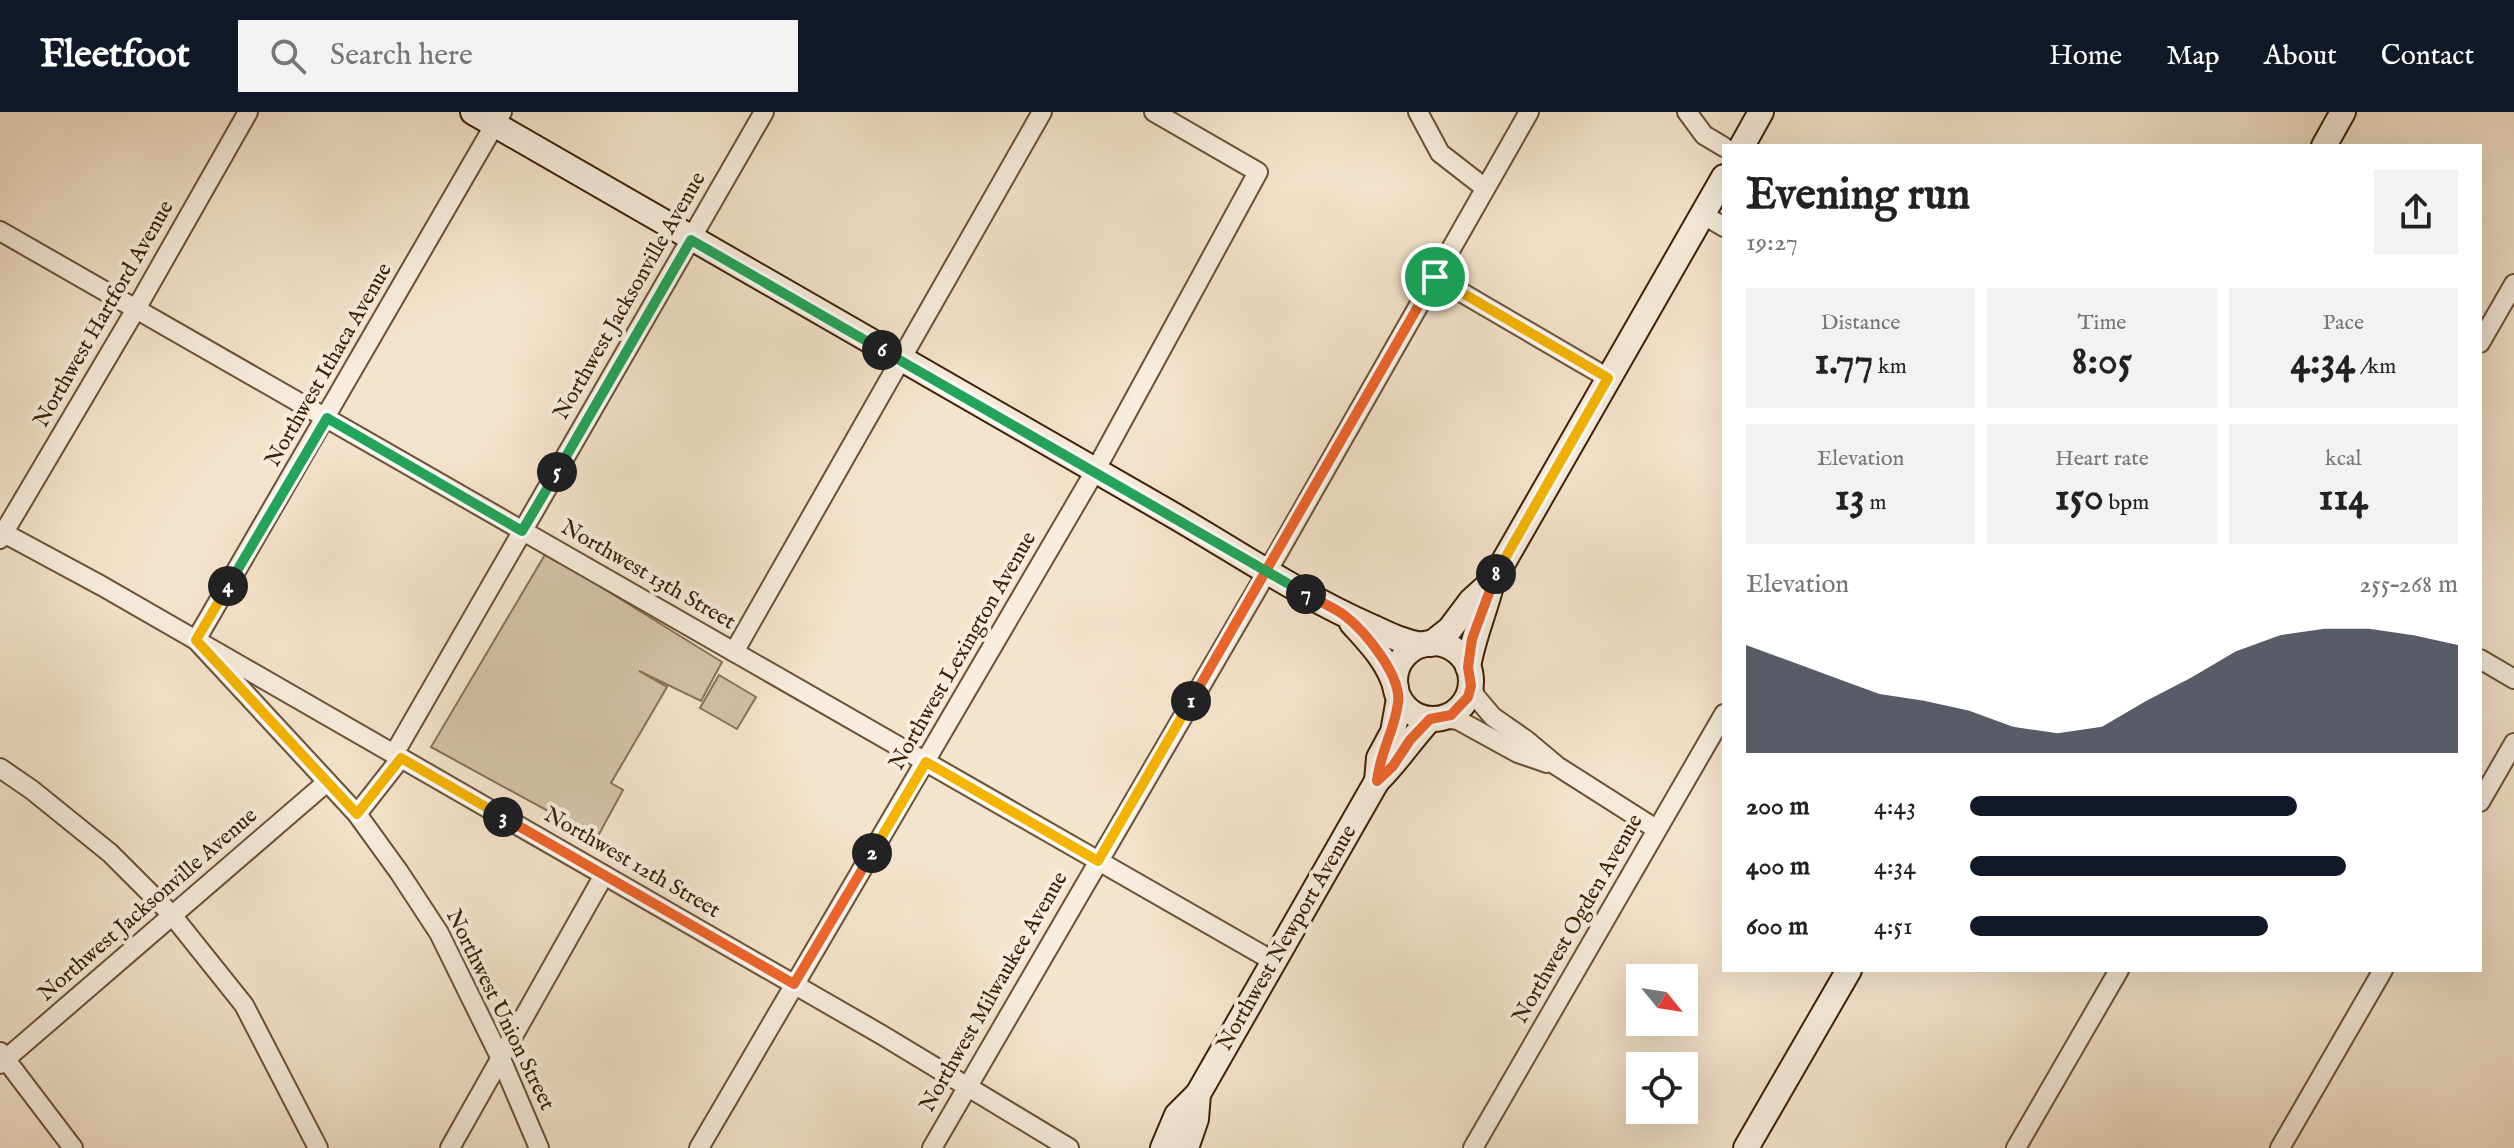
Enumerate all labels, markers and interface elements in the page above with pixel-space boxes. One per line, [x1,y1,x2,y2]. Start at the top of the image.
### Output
search box [238,20,798,92]
text: Fleetfoot [40,32,190,80]
icon: search [266,34,310,78]
text: Search here [330,37,473,75]
text: Home [2049,39,2122,74]
text: Map [2166,39,2220,74]
text: About [2264,39,2337,74]
text: Contact [2381,39,2474,74]
street label: Northwest Jacksonville Avenue [547,167,713,425]
text: Evening run [1746,168,1970,224]
button: share [2374,170,2458,254]
street label: Northwest Hartford Avenue [28,196,180,432]
text: 19:27 [1746,226,1798,259]
pin [1401,243,1469,311]
icon: arrive [1413,255,1457,299]
street label: Northwest Ithaca Avenue [259,258,399,472]
text: Distance [1821,309,1900,337]
text: Time [2078,309,2126,337]
text: Pace [2323,309,2364,337]
pin: 6 [862,330,902,370]
text: 6 [877,336,887,364]
text: 1.77 [1814,337,1873,388]
text: 8:05 [2072,337,2132,388]
text: 4:34 [2290,337,2355,388]
text: km [1873,353,1907,381]
text: /km [2355,353,2396,381]
text: Elevation [1817,445,1904,473]
text: Heart rate [2055,445,2149,473]
text: kcal [2325,445,2362,473]
pin: 5 [537,452,577,492]
text: 5 [553,458,561,486]
text: 13 [1835,473,1865,524]
text: 150 [2055,473,2104,524]
text: 114 [2319,473,2368,524]
text: m [1865,489,1886,517]
text: bpm [2104,489,2149,517]
street label: Northwest 13th Street [556,514,741,637]
street label: Northwest Lexington Avenue [883,527,1043,775]
pin: 8 [1476,554,1516,594]
text: 8 [1492,560,1500,588]
pin: 4 [208,566,248,606]
text: Elevation [1746,568,1849,601]
text: 255–268 m [2359,568,2458,601]
text: 4 [223,572,233,600]
pin: 7 [1286,574,1326,614]
text: 7 [1301,580,1311,608]
pin: 1 [1171,681,1211,721]
text: 1 [1187,687,1195,715]
text: 200 m [1746,790,1810,823]
text: 4:43 [1874,790,1916,823]
pin: 3 [483,797,523,837]
street label: Northwest 12th Street [539,801,726,925]
street label: Northwest Jacksonville Avenue [33,802,263,1008]
text: 3 [499,803,507,831]
street label: Northwest Ogden Avenue [1507,809,1649,1029]
street label: Northwest Newport Avenue [1211,820,1363,1056]
pin: 2 [852,833,892,873]
text: 2 [867,839,877,867]
text: 400 m [1746,850,1810,883]
text: 4:34 [1874,850,1916,883]
street label: Northwest Milwaukee Avenue [914,867,1074,1117]
street label: Northwest Union Street [439,905,561,1116]
text: 600 m [1746,910,1808,943]
text: 4:51 [1874,910,1913,943]
north arrow [1626,964,1698,1036]
map controls [1626,964,1698,1124]
button: locate [1626,1052,1698,1124]

